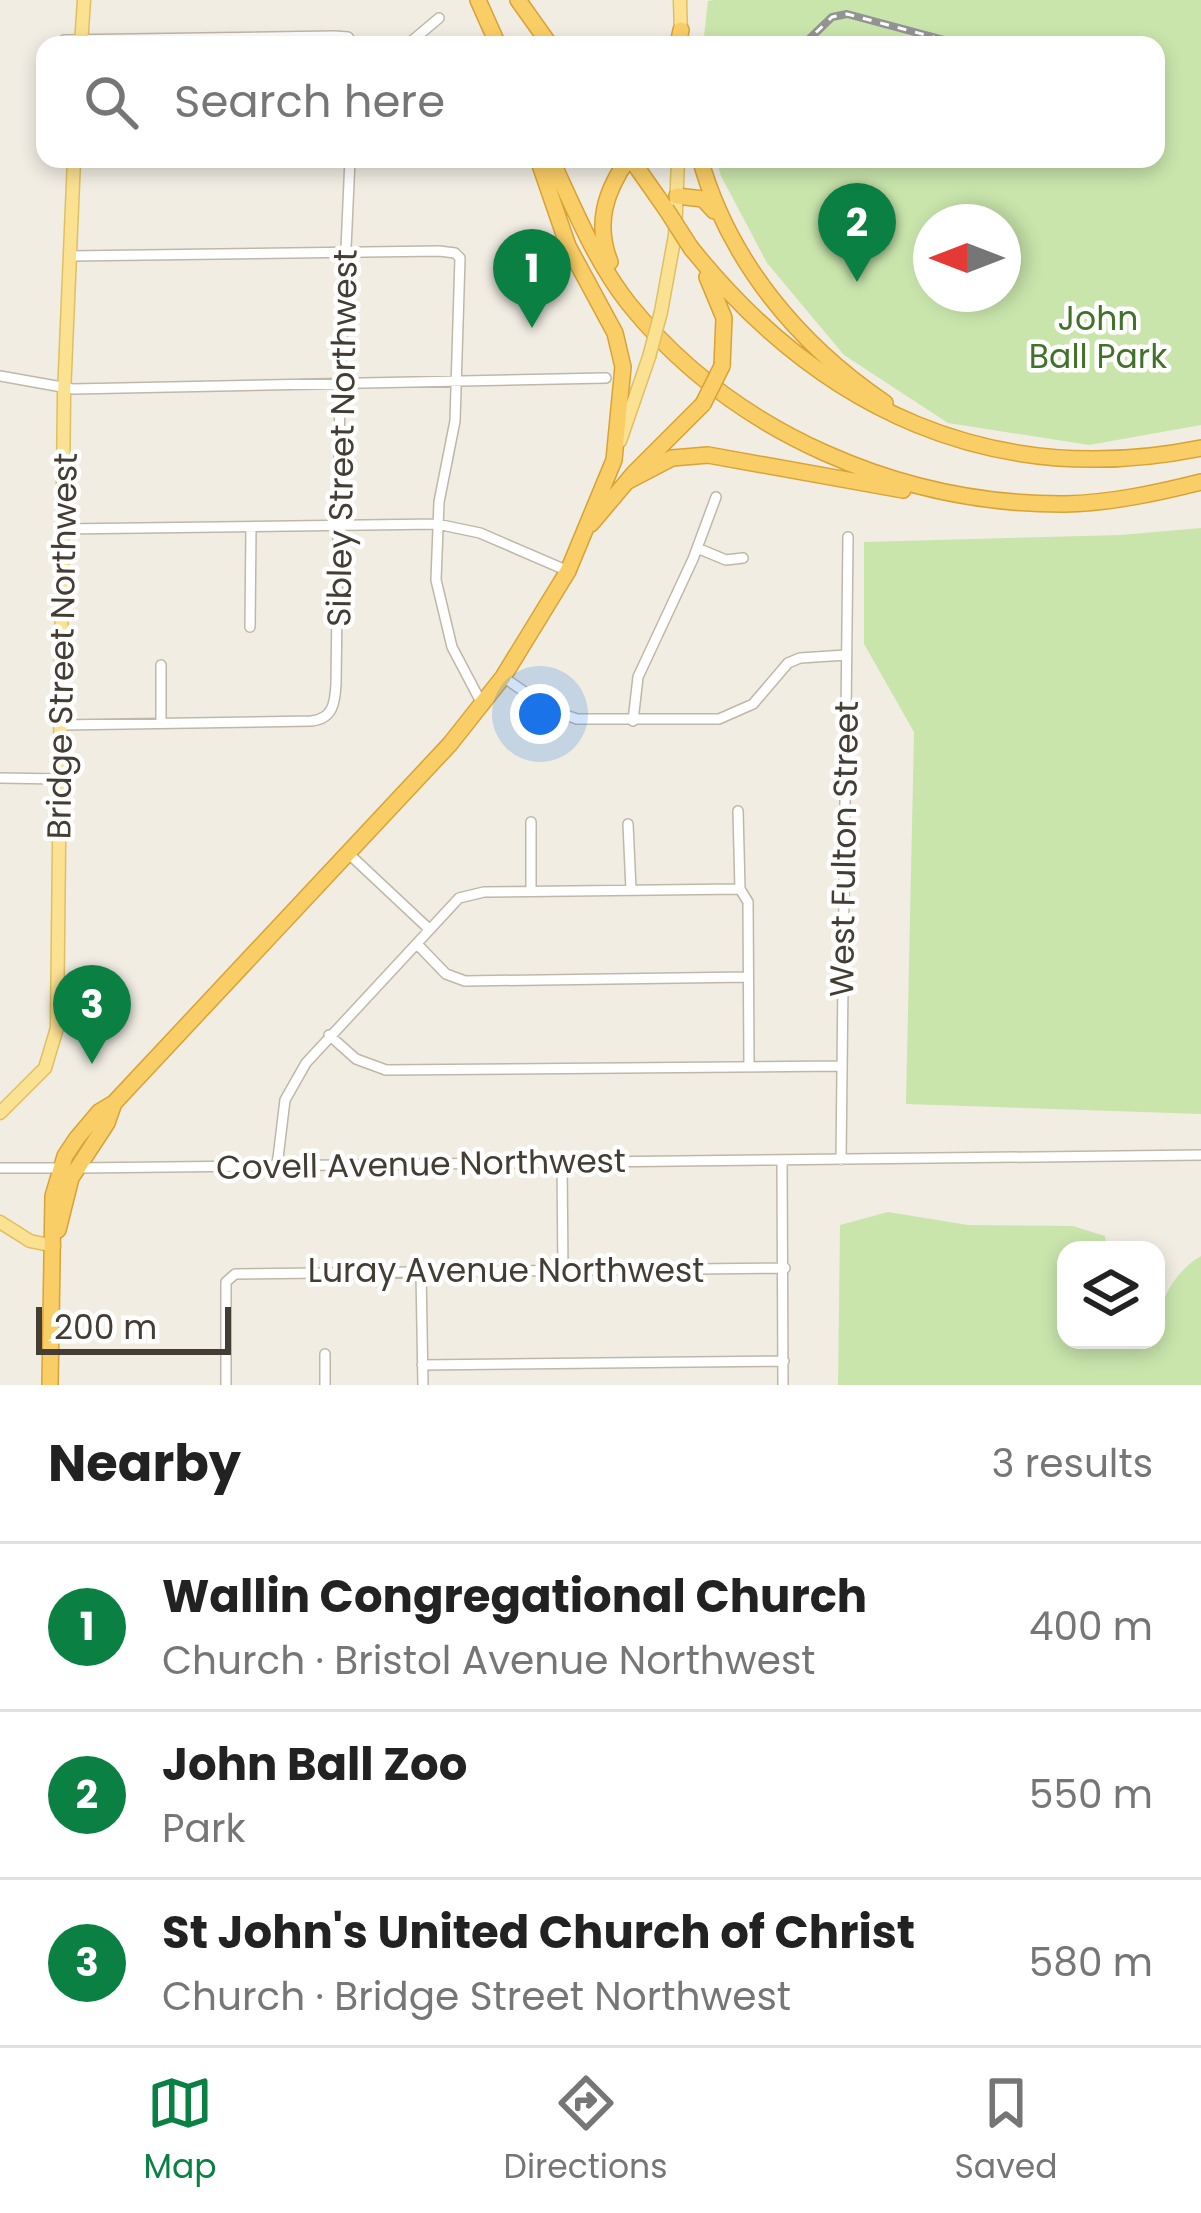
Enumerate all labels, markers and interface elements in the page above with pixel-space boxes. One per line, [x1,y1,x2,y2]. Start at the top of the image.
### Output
search box [36,36,1165,168]
icon: search [78,69,144,135]
text: Search here [174,70,445,133]
pin: 2 [818,183,896,282]
north arrow [913,204,1021,312]
pin: 1 [493,229,571,328]
street label: Sibley Street Northwest [315,249,369,627]
park label: John Ball Park [1029,295,1167,380]
street label: Bridge Street Northwest [35,452,89,840]
your location [510,684,570,744]
street label: West Fulton Street [818,700,870,998]
pin: 3 [53,965,131,1064]
street label: Covell Avenue Northwest [216,1137,626,1191]
map controls [1057,1241,1165,1349]
button: layers [1057,1241,1165,1349]
street label: Luray Avenue Northwest [308,1247,704,1294]
scale bar [36,1301,231,1354]
text: 200 m [54,1304,157,1351]
text: Nearby [48,1427,241,1499]
text: 3 results [991,1436,1153,1491]
text: Wallin Congregational Church [162,1565,867,1628]
text: 1 [80,1599,94,1654]
text: 400 m [1029,1599,1153,1654]
text: Church · Bristol Avenue Northwest [162,1633,816,1688]
text: John Ball Zoo [162,1733,467,1796]
text: 2 [76,1767,98,1822]
text: 550 m [1029,1767,1153,1822]
text: Park [162,1801,246,1856]
text: St John's United Church of Christ [162,1901,915,1964]
text: 3 [75,1935,99,1990]
text: 580 m [1029,1935,1153,1990]
text: Church · Bridge Street Northwest [162,1969,791,2024]
tab: Map [144,2070,217,2192]
tab: Directions [504,2070,667,2192]
tab: Saved [955,2070,1057,2192]

